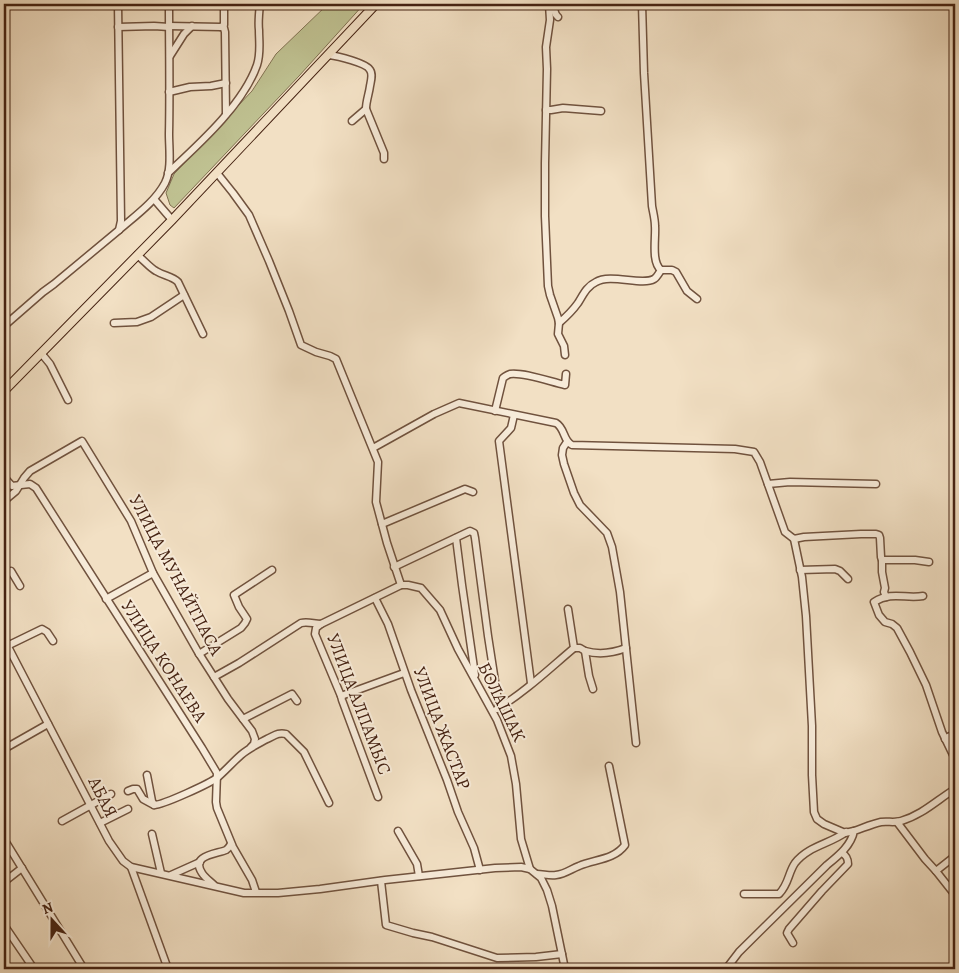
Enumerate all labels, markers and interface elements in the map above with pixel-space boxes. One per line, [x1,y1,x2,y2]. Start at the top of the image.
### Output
street label: УЛИЦА МУНАЙТПАСА [123,490,229,660]
street label: УЛИЦА КОНАЕВА [115,595,213,727]
street label: УЛИЦА АЛПАМЫС [321,630,397,778]
street label: БОЛАШАК [472,658,532,746]
street label: УЛИЦА ЖАСТАР [408,663,476,793]
street label: АБАЯ [82,772,123,822]
north arrow [28,896,78,946]
text: N [39,898,56,919]

